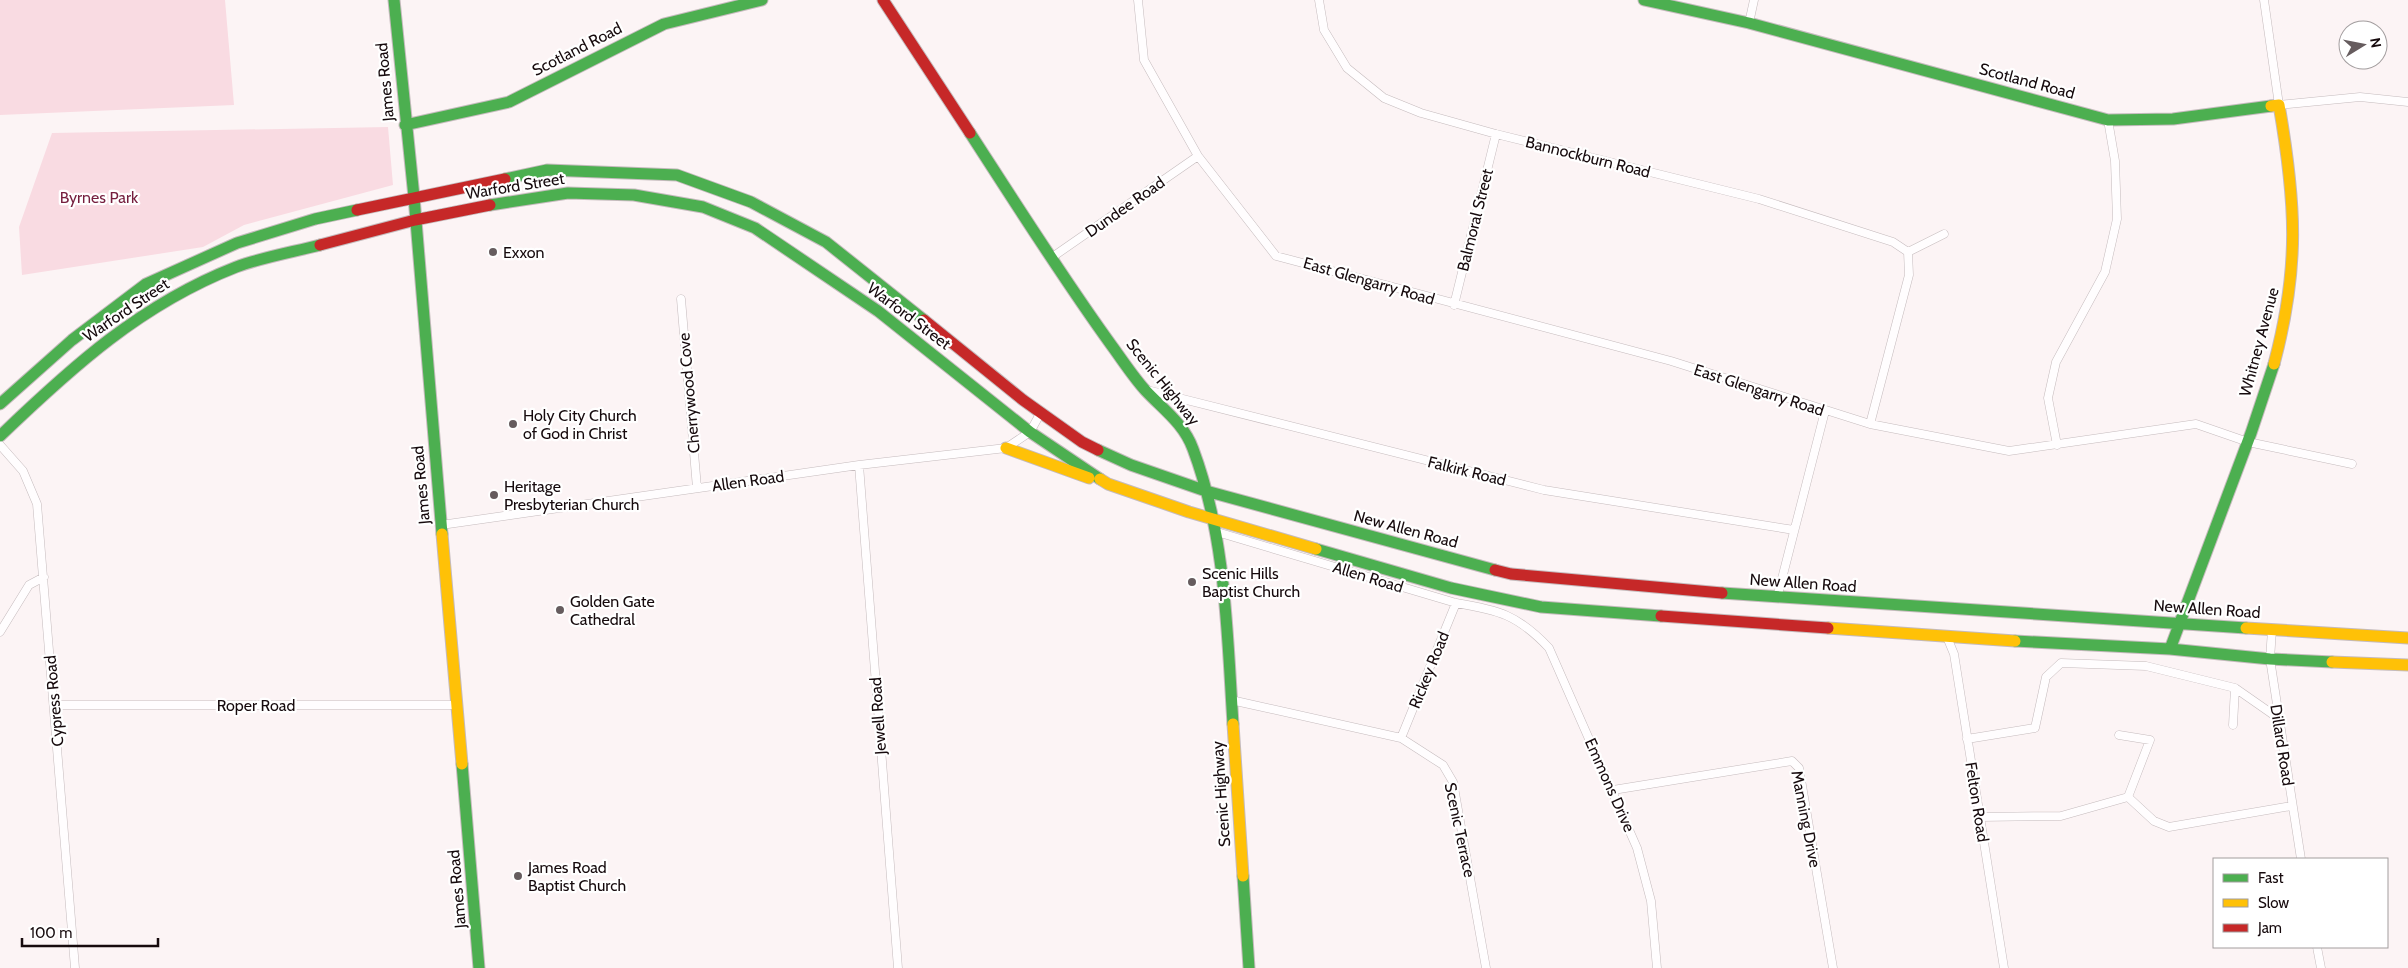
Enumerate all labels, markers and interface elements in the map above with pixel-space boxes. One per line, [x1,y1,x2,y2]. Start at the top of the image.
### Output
street label: Scotland Road [529,18,625,80]
north arrow [2338,20,2388,70]
text: N [2366,36,2386,49]
street label: James Road [372,42,398,123]
street label: Scotland Road [1977,59,2077,103]
street label: Bannockburn Road [1524,132,1652,182]
street label: Balmoral Street [1453,166,1497,273]
street label: Warford Street [464,169,566,203]
street label: Dundee Road [1082,173,1168,241]
park label: Byrnes Park [60,188,139,207]
place label: Exxon [503,243,545,262]
marker: Exxon [487,246,499,258]
street label: East Glengarry Road [1301,253,1437,309]
street label: Warford Street [79,274,173,346]
street label: Warford Street [864,278,955,354]
street label: Whitney Avenue [2235,285,2283,399]
street label: Cherrywood Cove [674,332,704,454]
street label: Scenic Highway [1122,335,1204,429]
street label: East Glengarry Road [1691,360,1827,420]
place label: Holy City Church of God in Christ [523,406,637,443]
marker: Holy City Church of God in Christ [507,418,519,430]
street label: James Road [408,445,434,526]
street label: Falkirk Road [1426,452,1508,490]
street label: Allen Road [711,467,785,495]
place label: Heritage Presbyterian Church [504,477,639,514]
marker: Heritage Presbyterian Church [488,489,500,501]
street label: New Allen Road [1352,506,1460,552]
street label: Allen Road [1330,557,1406,597]
place label: Scenic Hills Baptist Church [1202,564,1300,601]
street label: New Allen Road [1749,570,1857,596]
marker: Scenic Hills Baptist Church [1186,576,1198,588]
place label: Golden Gate Cathedral [570,592,655,629]
street label: New Allen Road [2153,596,2261,622]
marker: Golden Gate Cathedral [554,604,566,616]
street label: Rickey Road [1405,629,1453,711]
street label: Cypress Road [41,655,67,747]
street label: Jewell Road [866,677,890,756]
street label: Roper Road [217,696,295,715]
street label: Dillard Road [2266,703,2298,787]
street label: Emmons Drive [1581,735,1639,835]
street label: Scenic Highway [1208,741,1234,847]
street label: Felton Road [1961,761,1993,843]
street label: Manning Drive [1787,769,1825,869]
street label: Scenic Terrace [1441,781,1479,879]
street label: James Road [444,849,470,930]
place label: James Road Baptist Church [527,858,626,895]
legend [2213,858,2388,948]
text: Fast [2258,869,2283,887]
marker: James Road Baptist Church [512,870,524,882]
text: Slow [2258,894,2289,912]
scale bar [22,916,159,948]
text: Jam [2257,919,2282,937]
text: 100 m [30,924,72,942]

